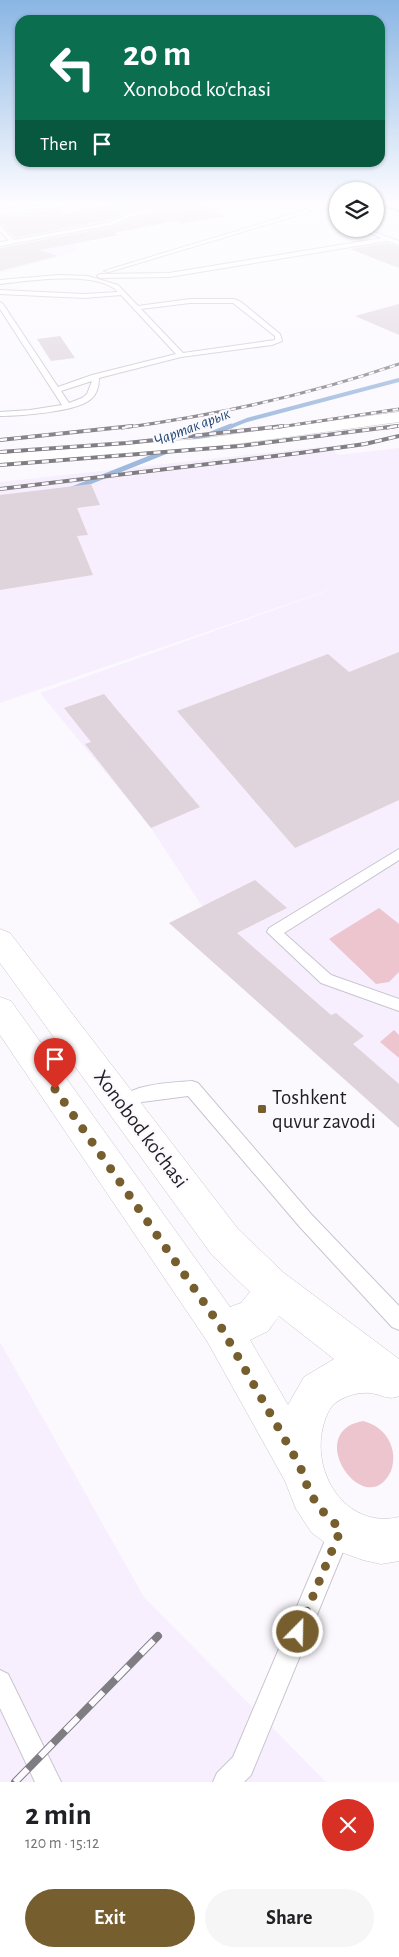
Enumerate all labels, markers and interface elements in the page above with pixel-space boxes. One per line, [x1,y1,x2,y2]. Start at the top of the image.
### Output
icon: left [40,35,105,100]
text: 20 m [123,37,191,72]
text: Xonobod ko'chasi [123,78,271,100]
icon: arrive [88,130,116,158]
text: Then [40,135,78,154]
map controls [329,182,384,237]
button: layers [329,182,384,237]
water label: Чартак арык [152,405,233,450]
pin [34,1038,76,1089]
icon: arrive [41,1045,69,1073]
street label: Xonobod ko'chasi [90,1066,192,1192]
place label: Toshkent quvur zavodi [272,1087,376,1132]
marker: Toshkent quvur zavodi [256,1103,268,1115]
position arrow [271,1605,323,1657]
button: close [322,1799,374,1851]
text: 2 min [25,1800,92,1830]
text: 120 m · 15:12 [25,1835,99,1851]
button: Exit [25,1889,195,1947]
button: Share [205,1889,374,1947]

